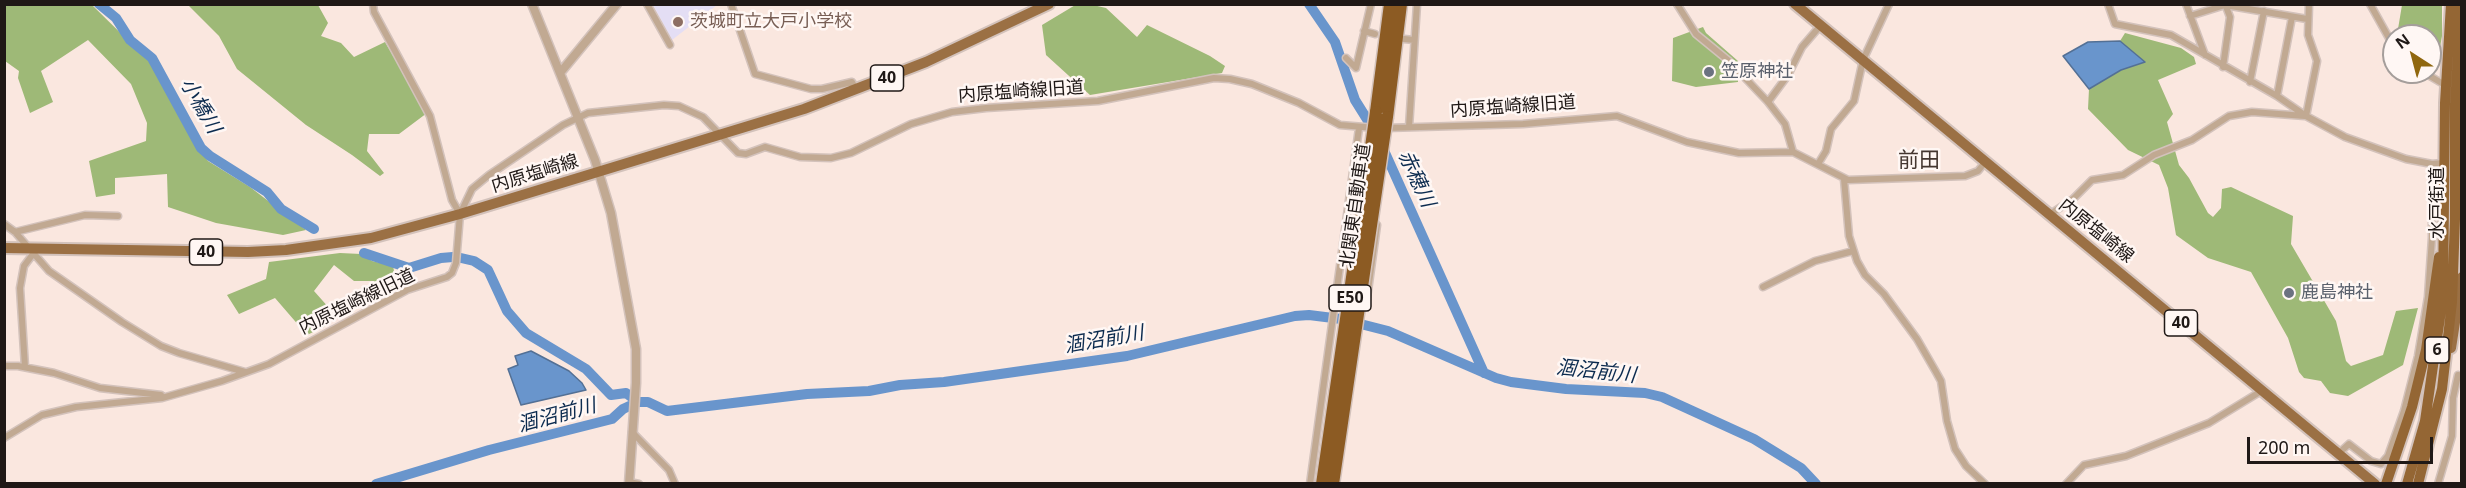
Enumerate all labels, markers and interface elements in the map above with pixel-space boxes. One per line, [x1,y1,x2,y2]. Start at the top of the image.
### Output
place label: 茨城町立大戸小学校 [690,11,852,33]
marker: 茨城町立大戸小学校 [671,15,685,29]
north arrow [2382,24,2442,84]
text: N [2391,28,2414,54]
place label: 笠原神社 [1721,61,1793,83]
road number: 40 [870,65,904,91]
marker: 笠原神社 [1702,65,1716,79]
water label: 小橋川 [175,74,225,138]
street label: 内原塩崎線旧道 [957,77,1085,107]
street label: 内原塩崎線旧道 [1449,92,1577,122]
street label: 北関東自動車道 [1337,142,1375,270]
water label: 赤穂川 [1392,147,1440,211]
district label: 前田 [1898,148,1940,174]
street label: 内原塩崎線 [489,151,581,197]
street label: 水戸街道 [2427,167,2449,239]
street label: 内原塩崎線 [2054,194,2138,268]
road number: 40 [190,239,222,265]
street label: 内原塩崎線旧道 [296,265,418,339]
place label: 鹿島神社 [2301,282,2373,304]
road number: E50 [1329,285,1371,311]
marker: 鹿島神社 [2282,286,2296,300]
road number: 40 [2164,310,2198,336]
water label: 涸沼前川 [1063,321,1145,359]
road number: 6 [2425,337,2449,363]
water label: 涸沼前川 [1555,356,1637,388]
water label: 涸沼前川 [515,394,599,438]
scale bar [2250,425,2436,463]
text: 200 m [2258,435,2310,459]

